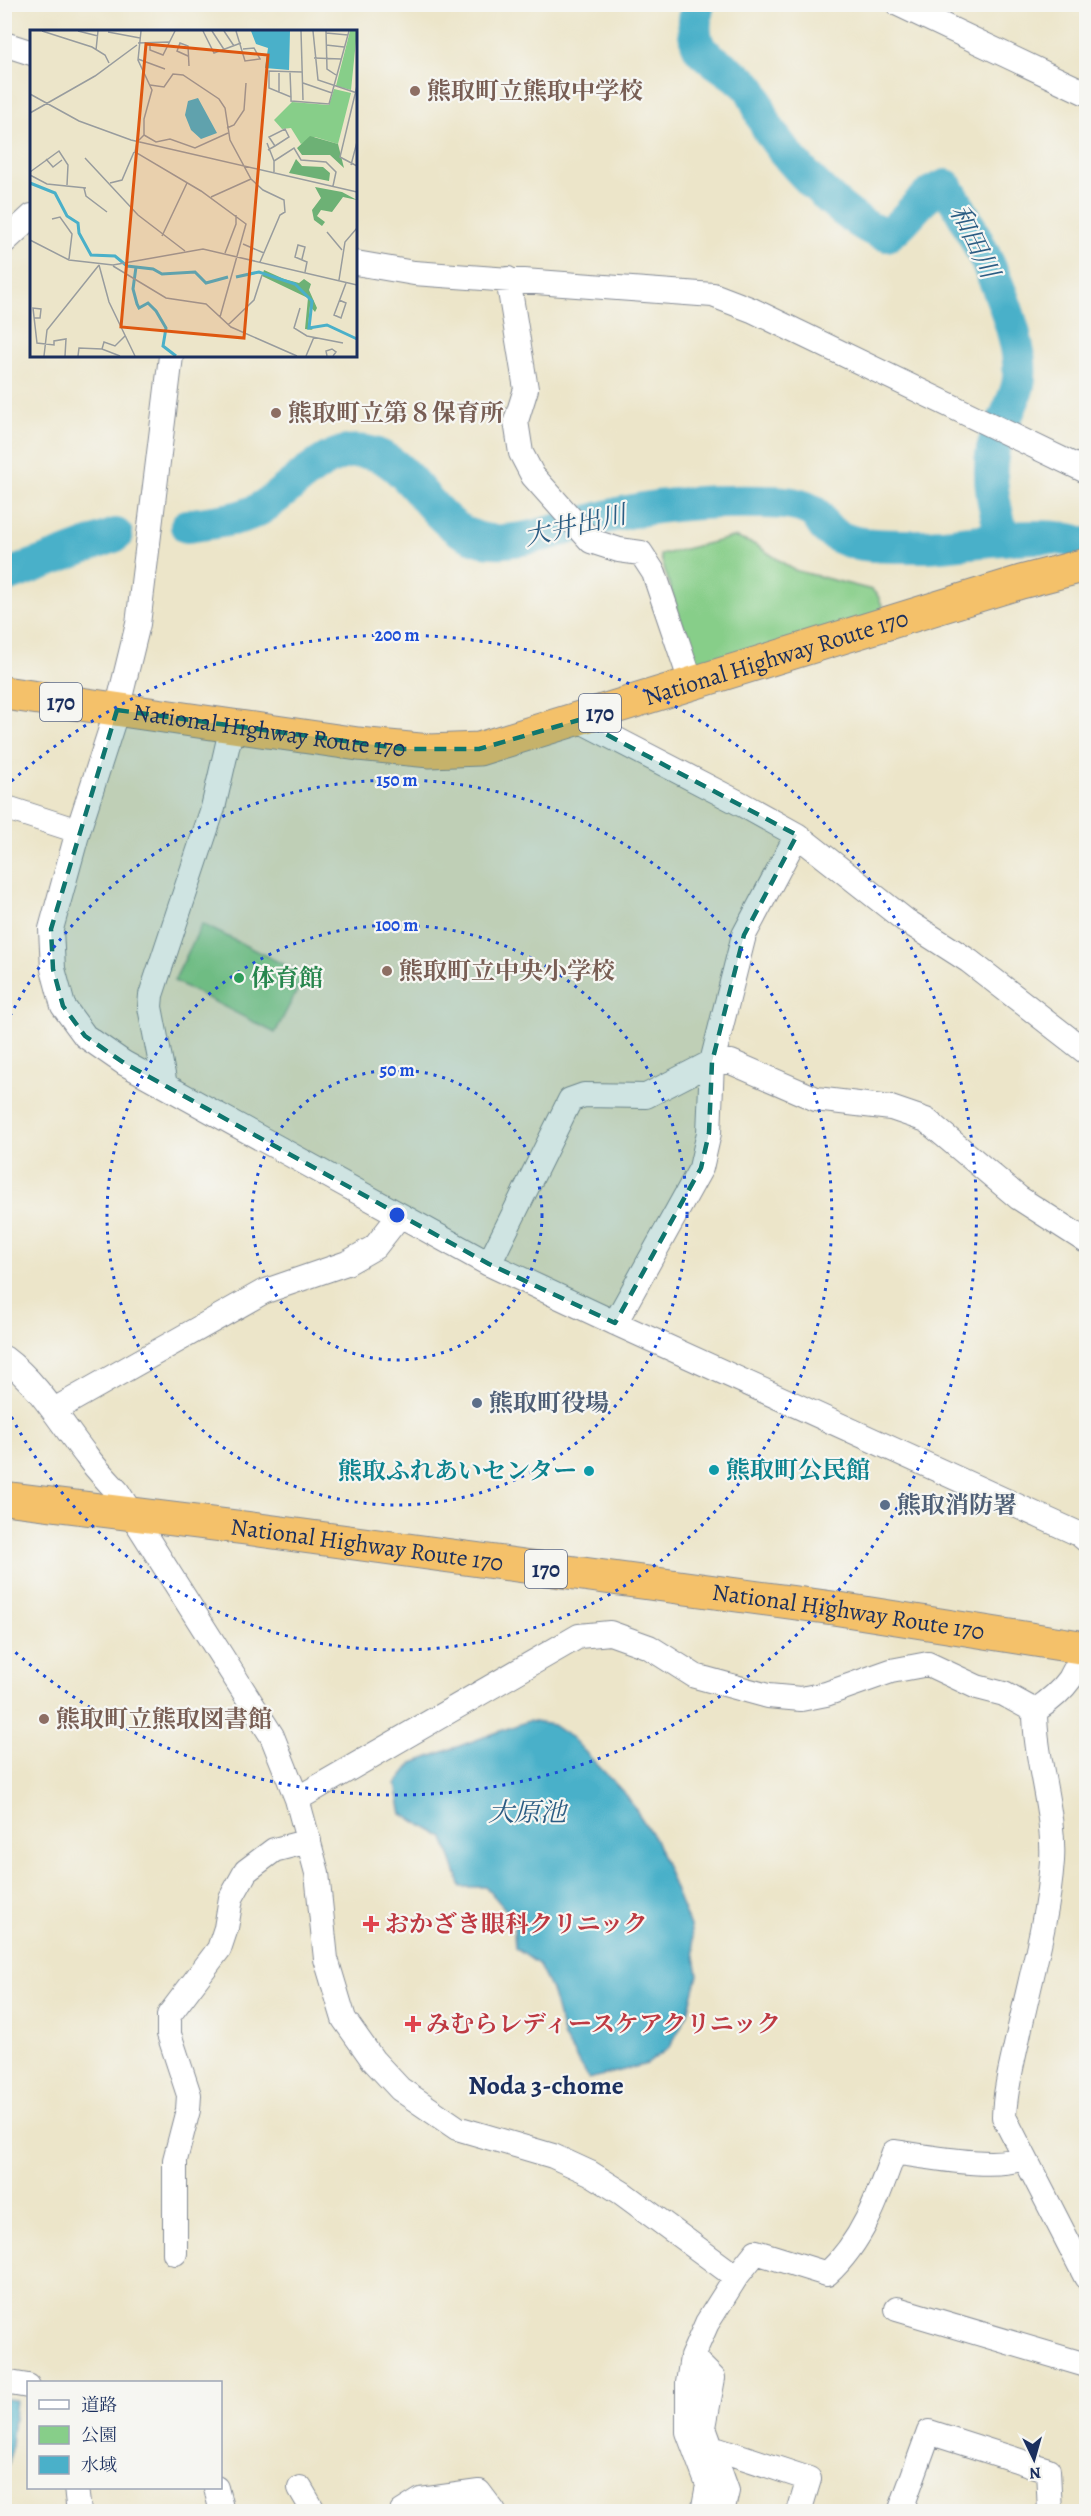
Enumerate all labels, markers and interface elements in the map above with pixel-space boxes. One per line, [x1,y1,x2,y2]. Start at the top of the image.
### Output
inset map [30,30,357,357]
place label: 熊取町立熊取中学校 [427,75,643,107]
marker: 熊取町立熊取中学校 [408,84,422,98]
water label: 和田川 [942,198,1009,287]
place label: 熊取町立第８保育所 [288,397,504,429]
marker: 熊取町立第８保育所 [269,406,283,420]
water label: 大井出川 [521,496,633,554]
street label: National Highway Route 170 [640,602,912,713]
text: 200 m [374,623,420,647]
road number: 170 [40,683,82,721]
road number: 170 [579,694,621,732]
street label: National Highway Route 170 [131,696,407,765]
text: 150 m [376,768,418,792]
text: 100 m [376,913,418,937]
place label: 熊取町立中央小学校 [399,955,615,987]
place label: 体育館 [251,962,323,994]
marker: 熊取町立中央小学校 [380,964,394,978]
marker: 体育館 [232,971,246,985]
text: 50 m [380,1058,414,1082]
centre of rings [387,1205,407,1225]
place label: 熊取町役場 [489,1387,609,1419]
marker: 熊取町役場 [470,1396,484,1410]
place label: 熊取町公民館 [726,1454,870,1486]
place label: 熊取ふれあいセンター [338,1455,577,1487]
marker: 熊取町公民館 [707,1463,721,1477]
marker: 熊取ふれあいセンター [582,1464,596,1478]
place label: 熊取消防署 [897,1489,1017,1521]
marker: 熊取消防署 [878,1498,892,1512]
street label: National Highway Route 170 [229,1510,505,1579]
road number: 170 [525,1550,567,1588]
street label: National Highway Route 170 [710,1576,987,1648]
place label: 熊取町立熊取図書館 [56,1703,272,1735]
marker: 熊取町立熊取図書館 [37,1712,51,1726]
water label: 大原池 [488,1795,569,1830]
place label: おかざき眼科クリニック [385,1908,648,1940]
marker: おかざき眼科クリニック [362,1915,380,1933]
place label: みむらレディースケアクリニック [426,2008,781,2040]
marker: みむらレディースケアクリニック [404,2015,422,2033]
district label: Noda 3-chome [468,2068,624,2103]
legend [27,2381,222,2489]
text: 道路 [81,2393,117,2417]
text: 公園 [81,2423,117,2447]
north arrow [1004,2429,1064,2489]
text: 水域 [81,2453,117,2477]
text: N [1028,2461,1042,2484]

